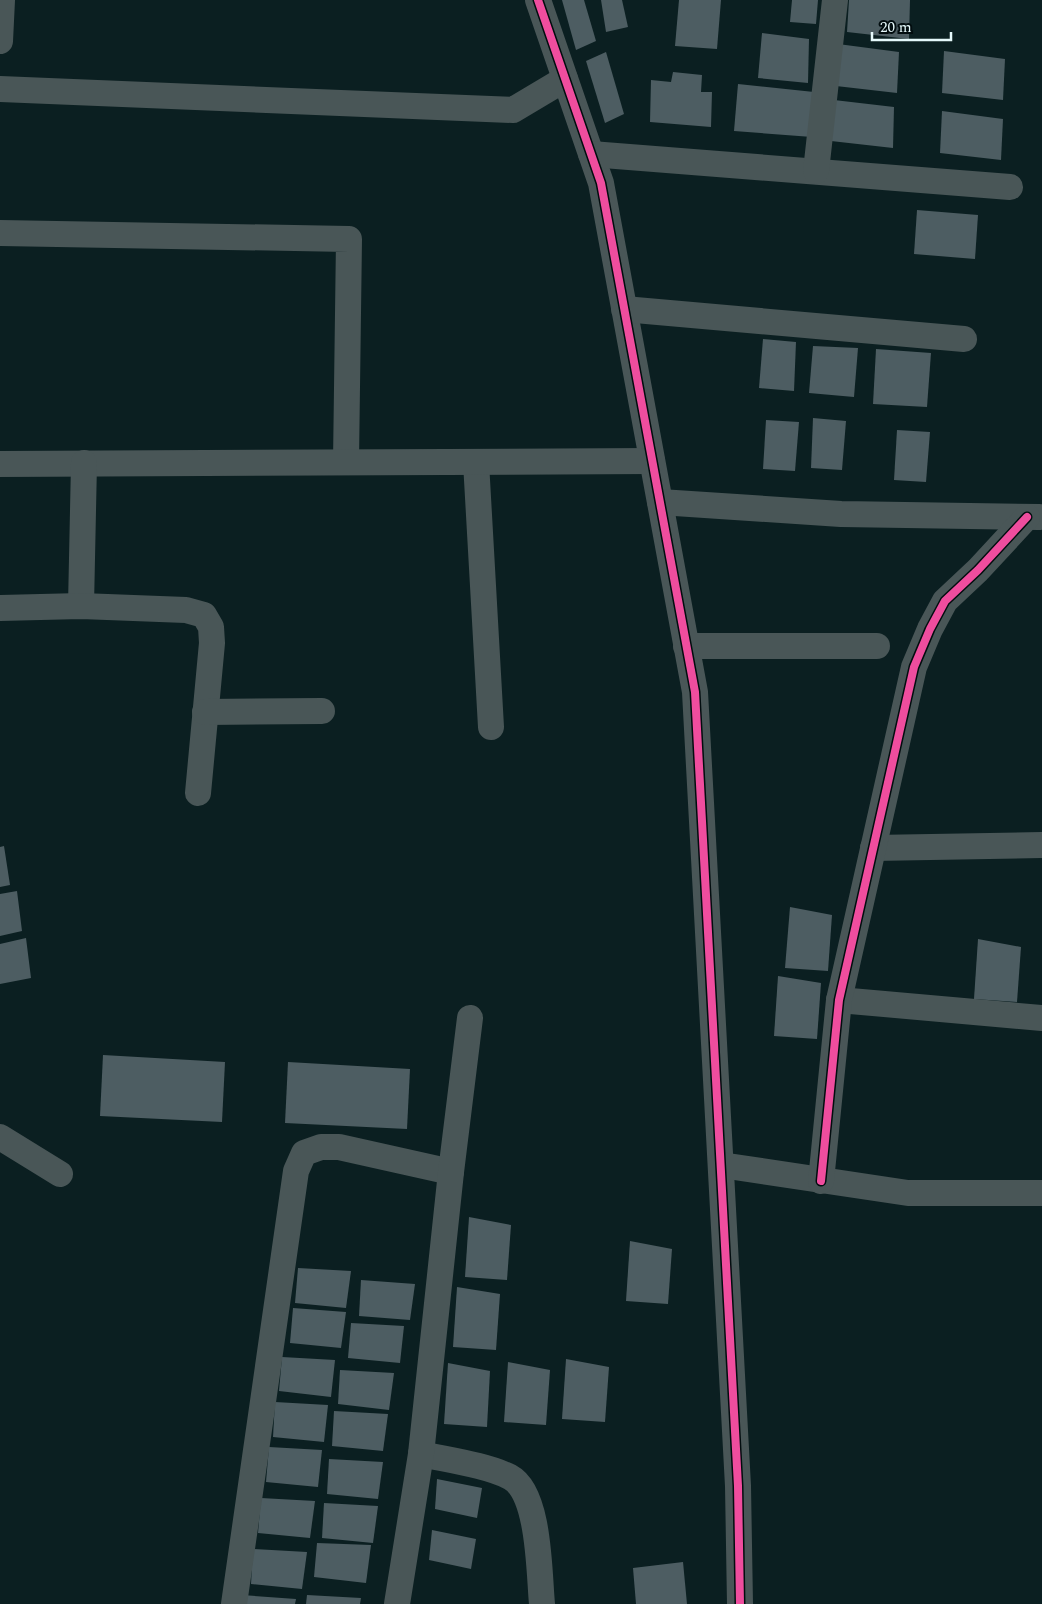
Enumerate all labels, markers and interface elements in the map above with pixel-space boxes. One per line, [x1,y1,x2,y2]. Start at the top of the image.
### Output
scale bar [872,10,951,42]
text: 20 m [880,16,912,39]

